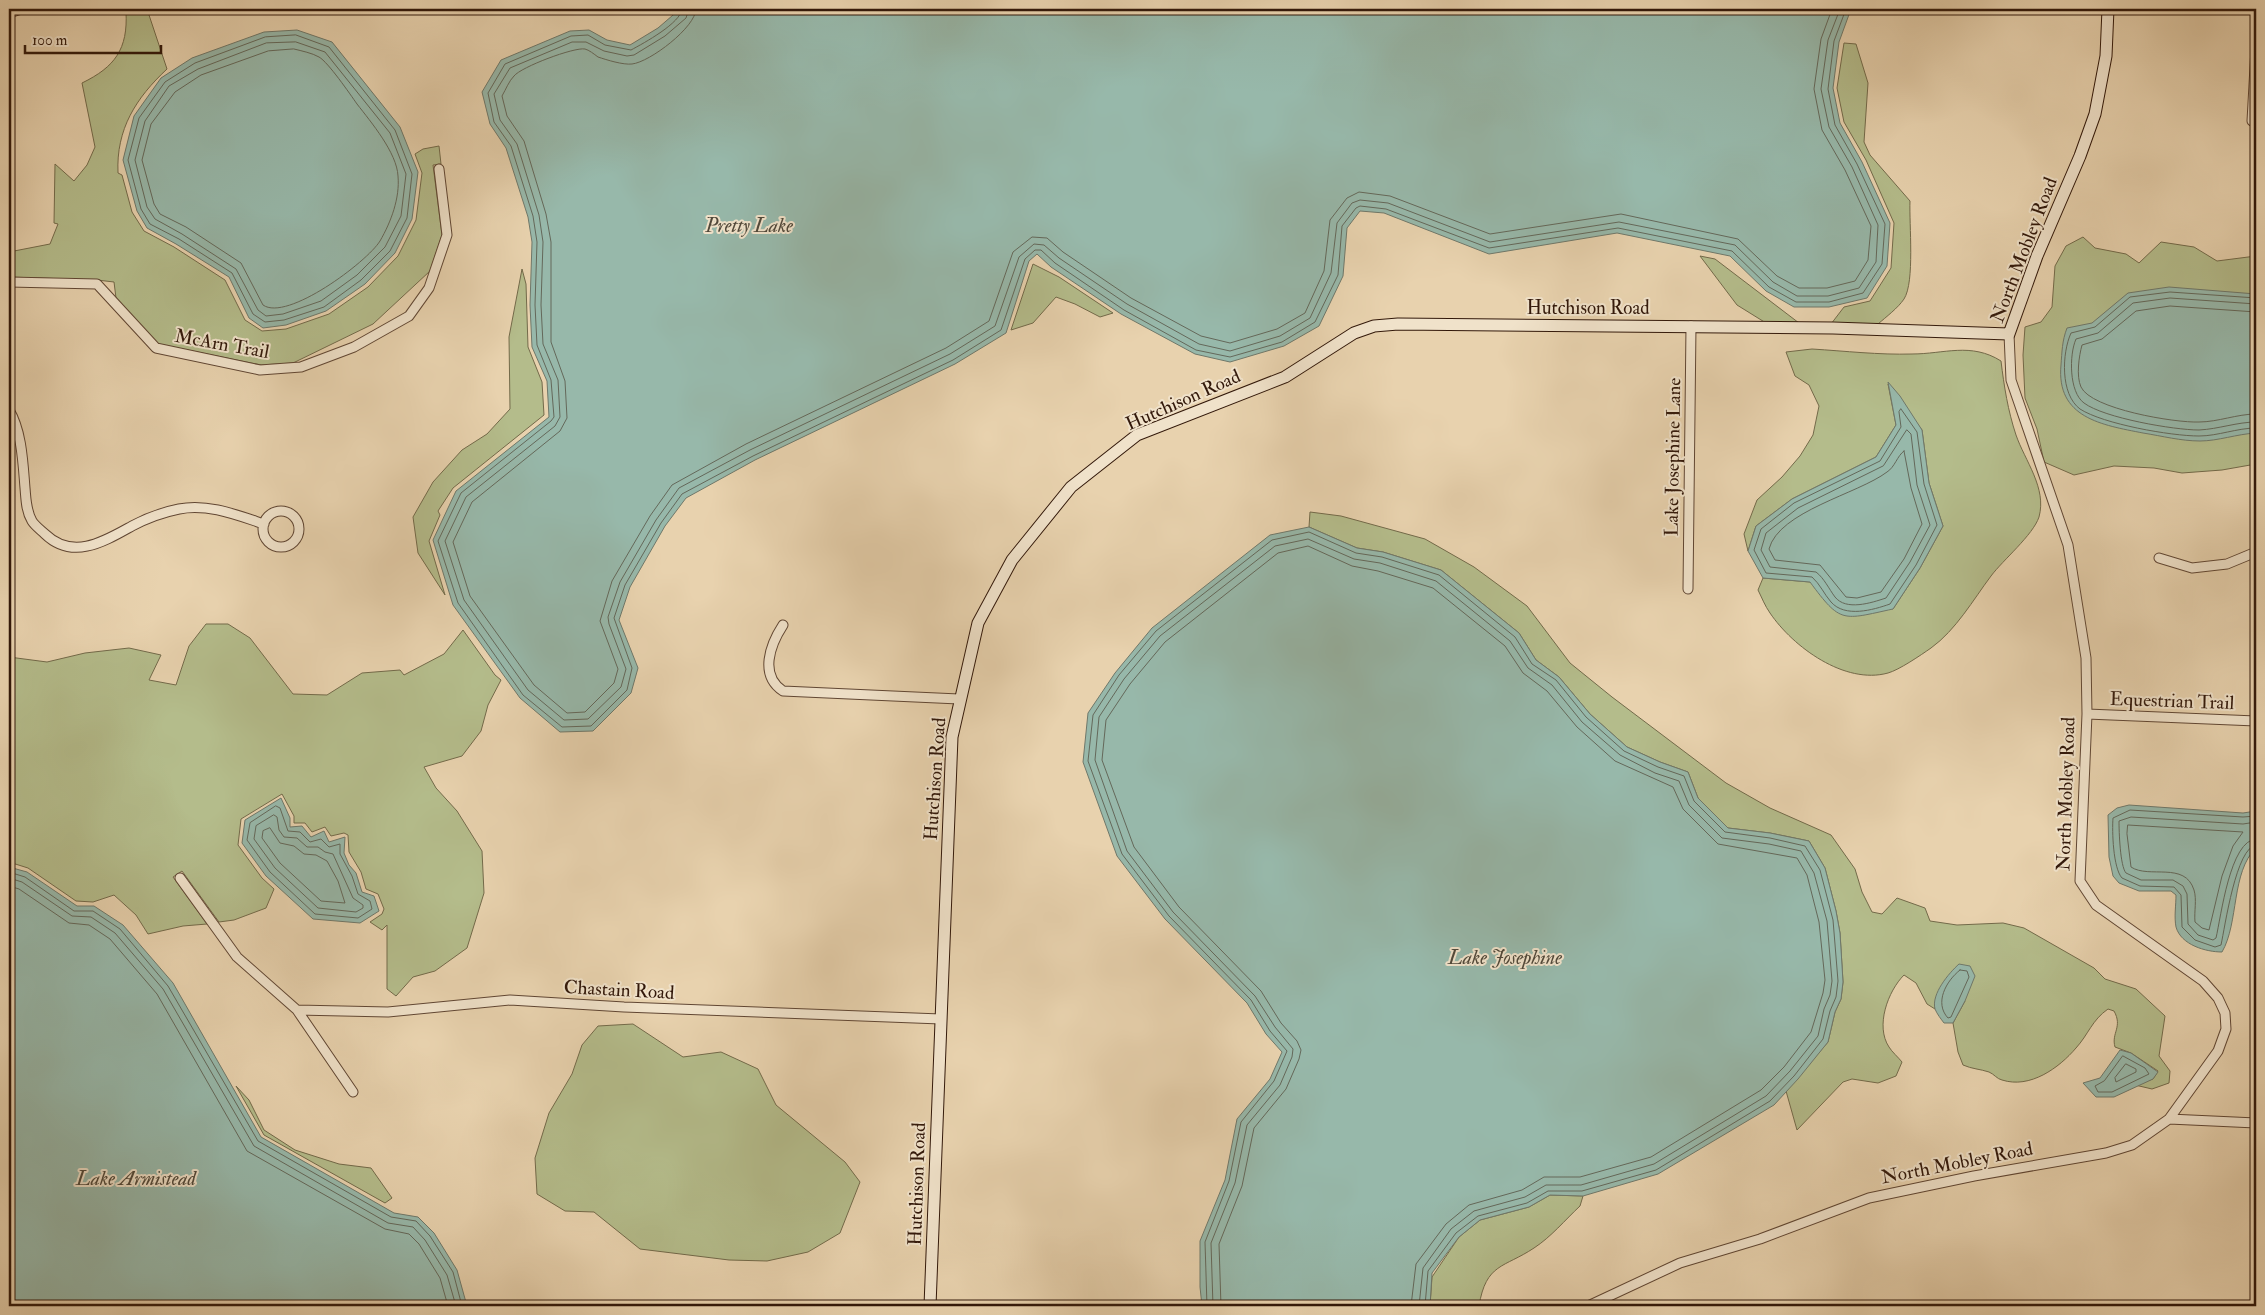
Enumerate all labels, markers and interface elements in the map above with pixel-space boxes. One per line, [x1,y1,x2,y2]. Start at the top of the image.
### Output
scale bar [25,22,161,54]
text: 100 m [32,31,68,50]
street label: North Mobley Road [1985,173,2063,326]
water label: Pretty Lake [704,213,793,238]
street label: Hutchison Road [1526,296,1650,320]
street label: McArn Trail [173,324,271,364]
street label: Hutchison Road [1122,364,1245,436]
street label: Lake Josephine Lane [1660,377,1687,537]
street label: Equestrian Trail [2109,687,2235,715]
street label: Hutchison Road [919,716,951,841]
street label: North Mobley Road [2051,716,2081,871]
water label: Lake Josephine [1447,945,1562,970]
street label: Chastain Road [563,975,676,1005]
street label: Hutchison Road [903,1121,931,1246]
street label: North Mobley Road [1879,1136,2036,1189]
water label: Lake Armistead [75,1166,198,1191]

